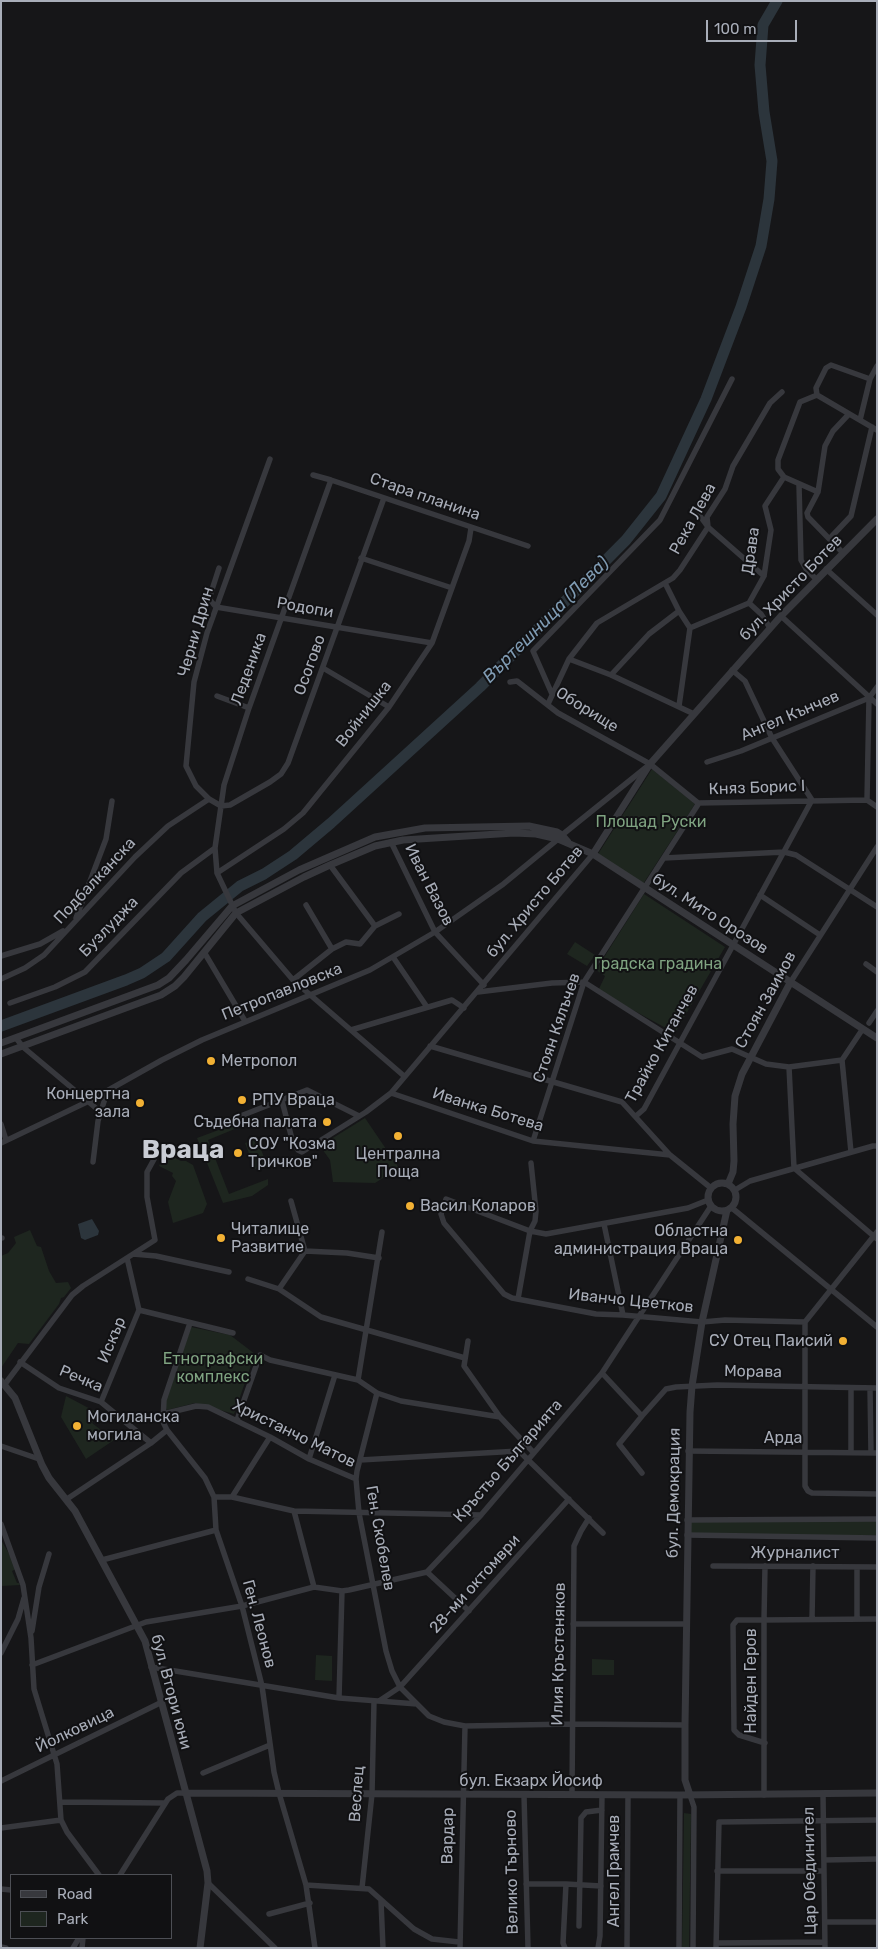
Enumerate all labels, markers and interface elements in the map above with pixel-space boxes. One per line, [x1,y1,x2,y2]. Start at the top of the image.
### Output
scale bar [708,10,799,42]
text: 100 m [714,20,756,38]
street label: Стара планина [367,469,483,525]
street label: Река Лева [666,480,720,558]
street label: Драва [738,526,764,576]
street label: бул. Христо Ботев [736,531,846,645]
water label: Въртешница (Лева) [478,552,614,688]
street label: Черни Дрин [174,585,218,679]
street label: Родопи [275,594,335,622]
street label: Леденика [227,630,271,708]
street label: Осогово [290,632,330,698]
street label: Войнишка [332,677,396,751]
street label: Оборище [552,683,622,737]
street label: Ангел Кънчев [738,687,842,745]
street label: Княз Борис I [708,777,806,799]
park label: Площад Руски [595,812,707,832]
street label: Подбалканска [50,834,140,928]
street label: Иван Вазов [400,841,458,929]
street label: бул. Христо Ботев [483,842,587,962]
street label: бул. Мито Орозов [648,869,772,959]
street label: Бузлуджа [76,893,142,961]
street label: Стоян Заимов [731,948,801,1052]
park label: Градска градина [594,954,722,974]
street label: Петропавловска [219,959,345,1025]
street label: Стоян Кялъчев [529,971,585,1085]
street label: Трайко Китанчев [622,982,702,1106]
place label: Метропол [221,1051,297,1071]
marker: Метропол [205,1055,217,1067]
place label: Концертна зала [46,1084,130,1122]
street label: Иванка Ботева [430,1084,546,1136]
place label: РПУ Враца [252,1090,335,1110]
marker: РПУ Враца [236,1094,248,1106]
marker: Концертна зала [134,1097,146,1109]
place label: Съдебна палата [193,1112,317,1132]
marker: Съдебна палата [321,1116,333,1128]
marker: Централна Поща [392,1130,404,1142]
district label: Враца [142,1134,224,1166]
place label: СОУ "Козма Тричков" [248,1134,336,1172]
place label: Централна Поща [356,1144,440,1182]
marker: СОУ "Козма Тричков" [232,1147,244,1159]
place label: Васил Коларов [420,1196,536,1216]
marker: Васил Коларов [404,1200,416,1212]
place label: Читалище Развитие [231,1219,309,1257]
place label: Областна администрация Враца [554,1221,728,1259]
marker: Читалище Развитие [215,1232,227,1244]
marker: Областна администрация Враца [732,1234,744,1246]
street label: Иванчо Цветков [568,1285,694,1317]
street label: Искър [94,1314,130,1366]
place label: СУ Отец Паисий [709,1331,833,1351]
marker: СУ Отец Паисий [837,1335,849,1347]
park label: Етнографски комплекс [163,1349,263,1387]
street label: Речка [56,1361,106,1397]
street label: Морава [724,1362,782,1382]
street label: Христанчо Матов [229,1396,359,1472]
street label: Кръстьо Българията [449,1396,567,1526]
place label: Могиланска могила [87,1407,180,1445]
marker: Могиланска могила [71,1420,83,1432]
street label: бул. Демокрация [663,1428,685,1558]
street label: Арда [764,1428,802,1448]
street label: Ген. Скобелев [361,1484,399,1592]
street label: 28-ми октомври [426,1531,524,1637]
street label: Журналист [751,1543,839,1563]
street label: Ген. Леонов [238,1578,280,1670]
street label: Илия Кръстеняков [548,1582,570,1726]
street label: Найден Геров [741,1628,761,1734]
street label: бул. Втори юни [146,1632,196,1752]
street label: Йолковица [33,1703,117,1757]
street label: Веслец [345,1765,369,1823]
street label: бул. Екзарх Йосиф [459,1771,603,1791]
street label: Вардар [438,1807,458,1865]
street label: Цар Обединител [799,1807,821,1935]
street label: Велико Търново [501,1809,523,1935]
street label: Ангел Грамчев [604,1815,624,1927]
legend [10,1874,172,1939]
text: Road [57,1885,93,1903]
text: Park [57,1910,88,1928]

